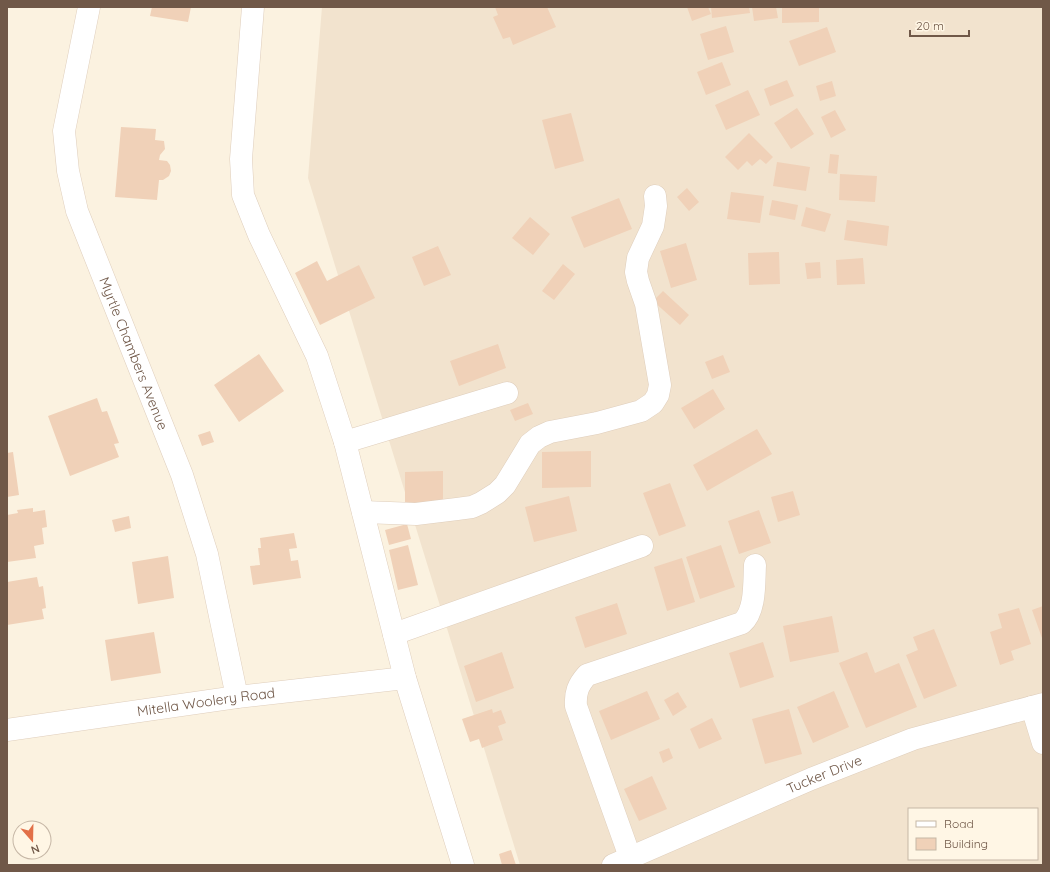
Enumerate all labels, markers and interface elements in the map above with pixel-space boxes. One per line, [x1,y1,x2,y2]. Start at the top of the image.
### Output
scale bar [910,12,969,38]
text: 20 m [916,18,944,33]
street label: Myrtle Chambers Avenue [95,274,172,433]
street label: Mitella Woolery Road [136,684,276,720]
street label: Tucker Drive [784,751,865,798]
legend [908,808,1038,860]
text: Road [944,816,974,831]
north arrow [12,820,52,860]
text: Building [944,836,988,851]
text: N [29,841,42,857]

